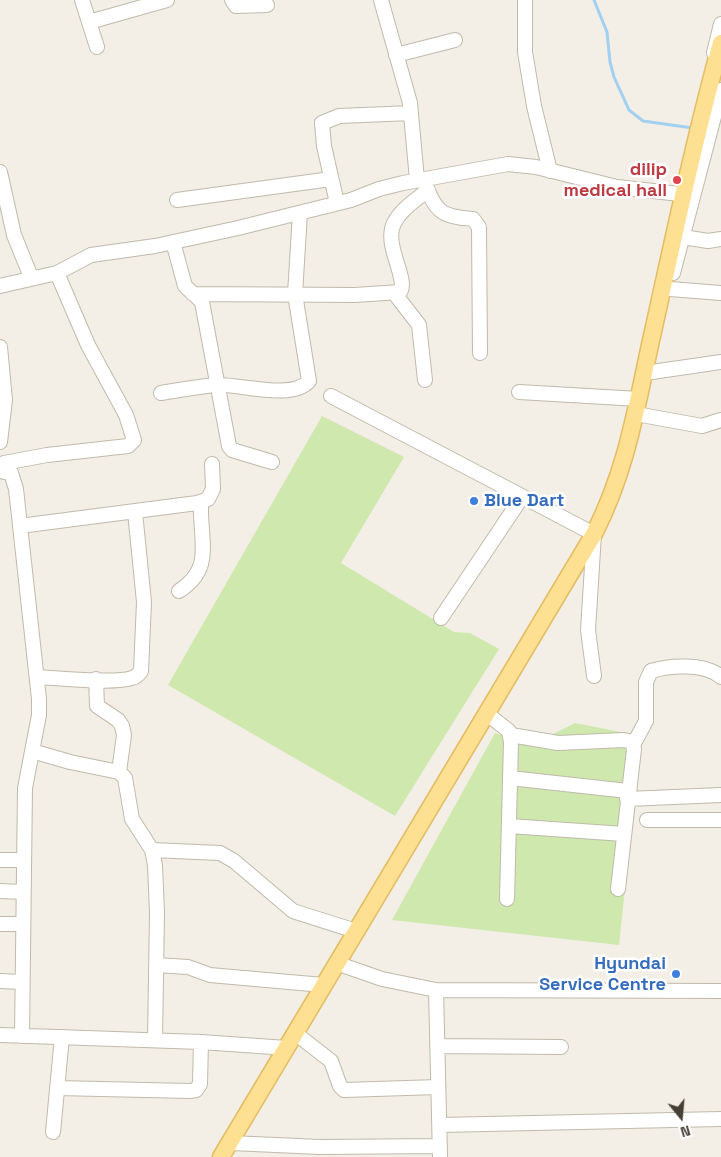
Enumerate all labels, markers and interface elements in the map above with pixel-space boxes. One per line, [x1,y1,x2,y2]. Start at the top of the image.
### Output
place label: dilip medical hall [564,159,667,202]
marker: dilip medical hall [671,174,683,186]
place label: Blue Dart [484,490,565,512]
marker: Blue Dart [468,495,480,507]
place label: Hyundai Service Centre [539,953,666,996]
marker: Hyundai Service Centre [670,968,682,980]
north arrow [656,1092,706,1142]
text: N [678,1121,693,1141]

